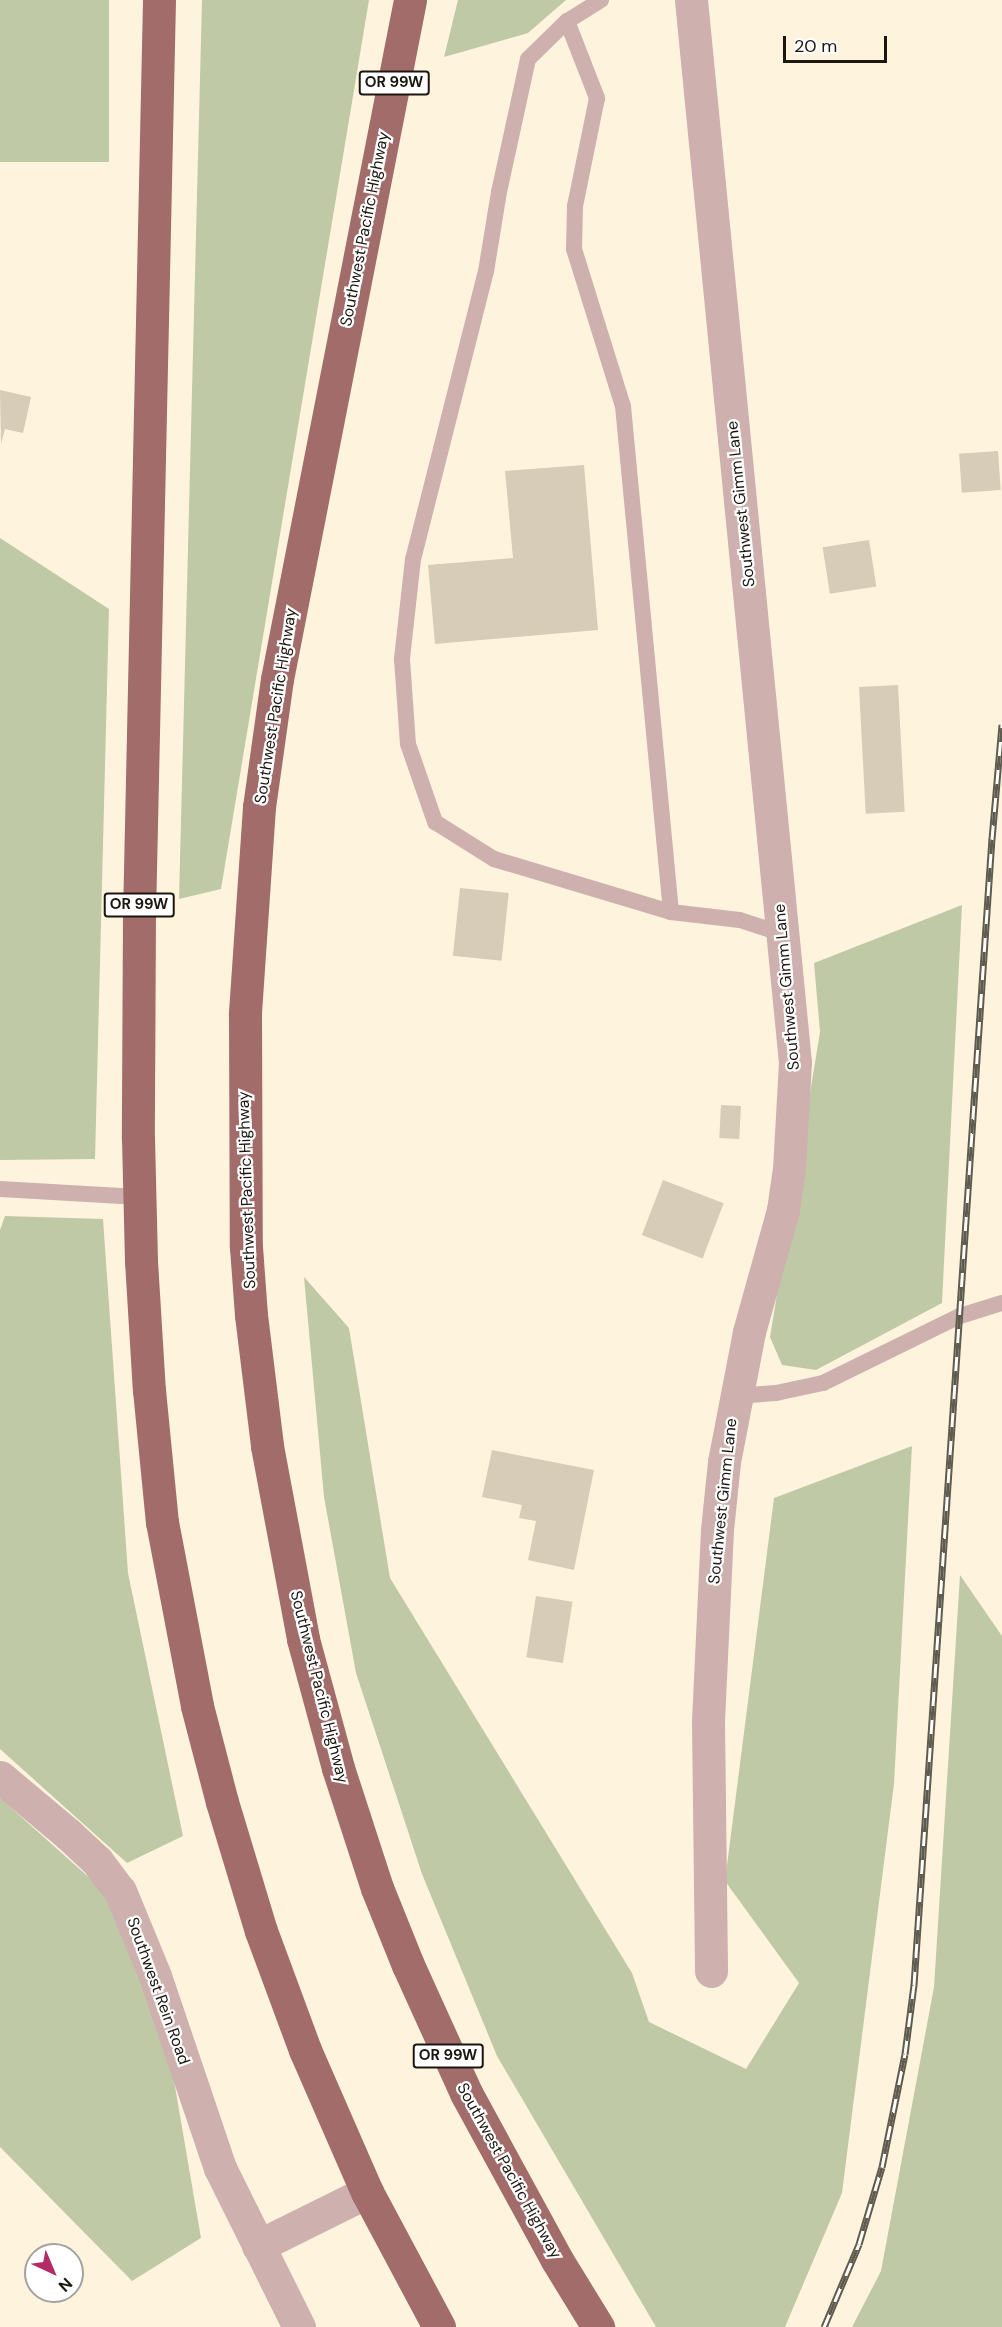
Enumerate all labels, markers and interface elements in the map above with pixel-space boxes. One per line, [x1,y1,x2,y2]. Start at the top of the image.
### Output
scale bar [786,24,890,62]
text: 20 m [794,34,837,58]
road number: OR 99W [358,71,430,95]
street label: Southwest Pacific Highway [337,130,393,328]
street label: Southwest Gimm Lane [723,420,759,588]
street label: Southwest Pacific Highway [251,607,301,805]
road number: OR 99W [103,893,175,917]
street label: Southwest Gimm Lane [770,903,804,1071]
street label: Southwest Pacific Highway [234,1091,260,1289]
street label: Southwest Gimm Lane [705,1417,741,1585]
street label: Southwest Pacific Highway [286,1589,352,1785]
street label: Southwest Rein Road [122,1915,194,2067]
road number: OR 99W [412,2044,484,2068]
street label: Southwest Pacific Highway [453,2080,565,2262]
north arrow [24,2243,84,2303]
text: N [54,2273,77,2296]

